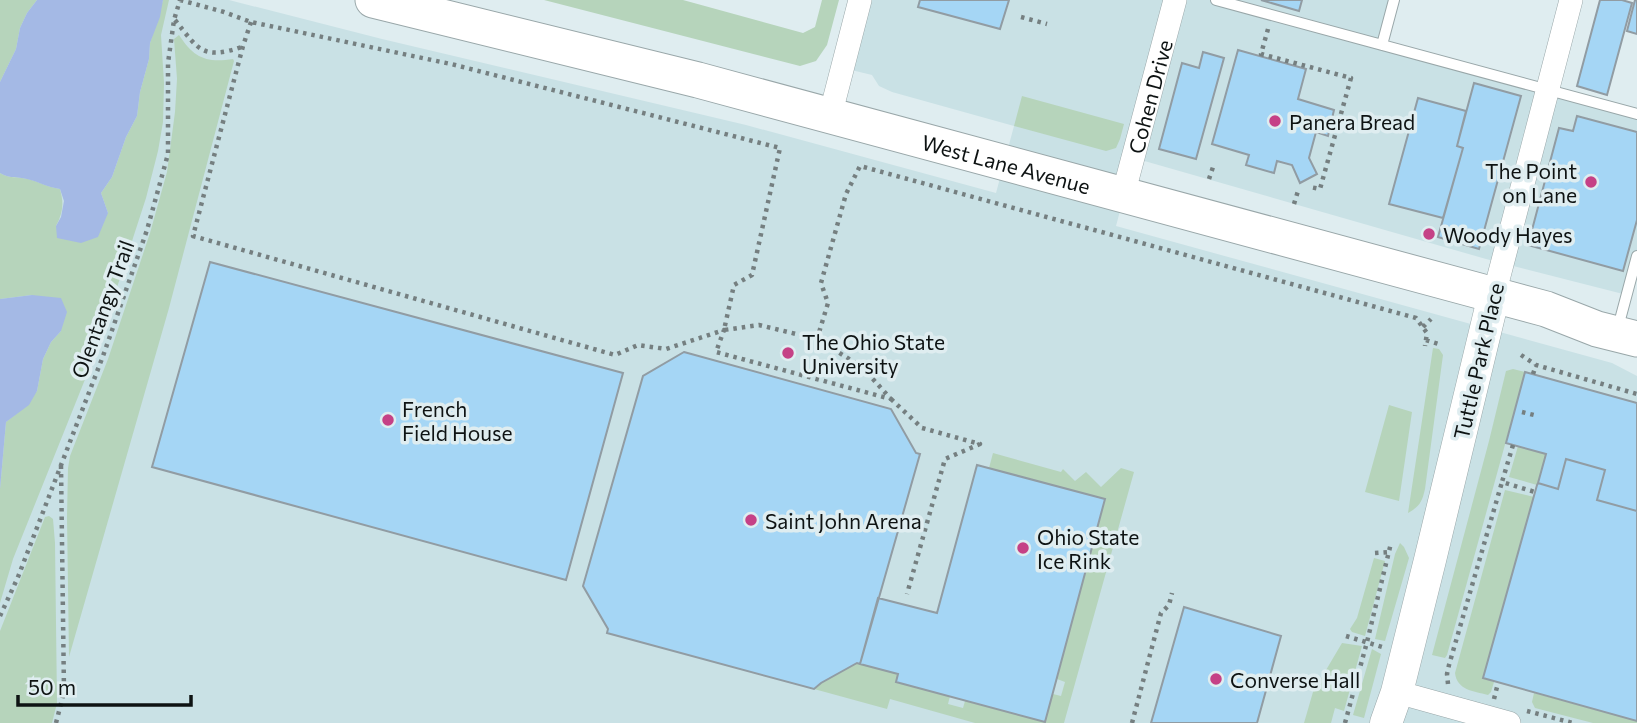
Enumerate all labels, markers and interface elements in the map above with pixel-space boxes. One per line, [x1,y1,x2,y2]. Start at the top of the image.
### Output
street label: Cohen Drive [1122,37,1176,156]
place label: Panera Bread [1289,109,1415,134]
marker: Panera Bread [1267,113,1283,129]
street label: West Lane Avenue [919,129,1093,198]
place label: The Point on Lane [1485,158,1577,207]
marker: The Point on Lane [1583,174,1599,190]
place label: Woody Hayes [1443,222,1573,247]
marker: Woody Hayes [1421,226,1437,242]
street label: Olentangy Trail [65,237,139,381]
street label: Tuttle Park Place [1448,280,1508,442]
place label: The Ohio State University [802,329,945,378]
marker: The Ohio State University [780,345,796,361]
place label: French Field House [402,396,513,445]
marker: French Field House [380,412,396,428]
place label: Saint John Arena [765,508,922,533]
marker: Saint John Arena [743,512,759,528]
place label: Ohio State Ice Rink [1037,524,1139,573]
marker: Ohio State Ice Rink [1015,540,1031,556]
scale bar [18,664,191,708]
place label: Converse Hall [1230,667,1360,692]
marker: Converse Hall [1208,671,1224,687]
text: 50 m [28,674,76,699]

